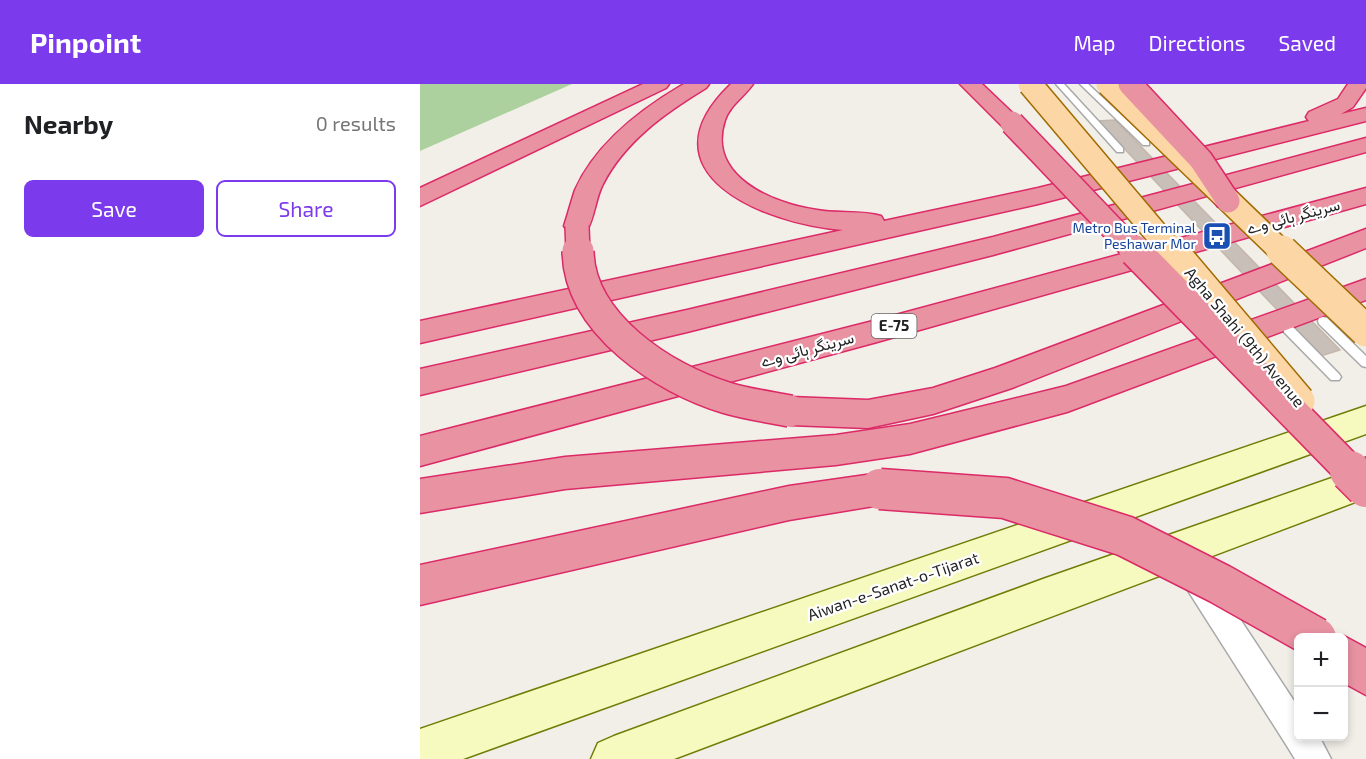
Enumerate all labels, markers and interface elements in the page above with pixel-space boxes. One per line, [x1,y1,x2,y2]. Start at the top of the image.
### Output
text: Pinpoint [30,25,141,59]
text: Map [1073,30,1116,55]
text: Directions [1149,30,1245,55]
text: Saved [1278,30,1336,55]
text: Nearby [24,108,113,139]
text: 0 results [316,111,396,135]
button: Save [24,180,204,237]
button: Share [216,180,396,237]
street label: سرینگر ہائی وے [1244,194,1342,239]
place label: Metro Bus Terminal Peshawar Mor [1072,219,1197,252]
bus stop icon: Metro Bus Terminal Peshawar Mor [1201,220,1233,252]
street label: Agha Shahi (9th) Avenue [1181,263,1309,410]
road number: E-75 [872,314,916,338]
street label: سرینگر ہائی وے [758,327,856,372]
street label: Aiwan-e-Sanat-o-Tijarat [805,547,981,625]
map controls [1294,633,1348,741]
button: + [1294,633,1348,687]
button: − [1294,687,1348,741]

